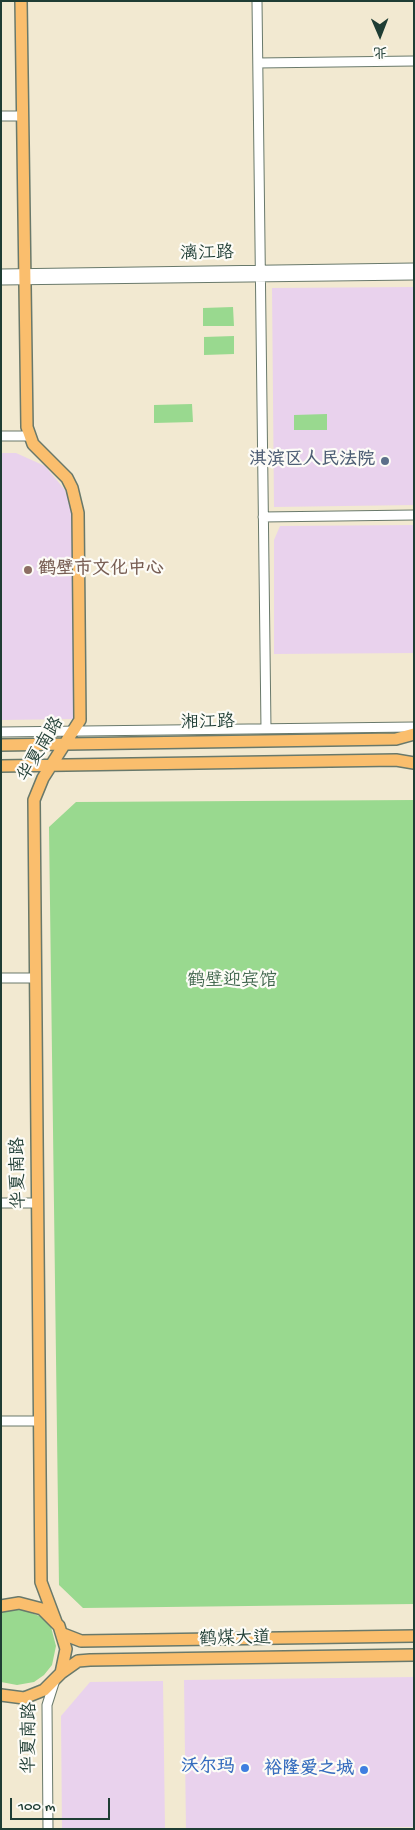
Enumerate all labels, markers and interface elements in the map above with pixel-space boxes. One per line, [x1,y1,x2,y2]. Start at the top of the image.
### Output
north arrow [355,10,405,60]
text: 北 [373,42,387,59]
street label: 漓江路 [180,244,234,266]
place label: 淇滨区人民法院 [249,450,375,472]
marker: 淇滨区人民法院 [379,455,391,467]
place label: 鹤壁市文化中心 [38,559,164,581]
marker: 鹤壁市文化中心 [22,564,34,576]
street label: 湘江路 [181,713,235,735]
street label: 华夏南路 [14,714,70,786]
park label: 鹤壁迎宾馆 [187,971,277,993]
street label: 华夏南路 [9,1137,31,1209]
street label: 鹤煤大道 [199,1629,271,1651]
street label: 华夏南路 [20,1702,42,1774]
place label: 沃尔玛 [181,1757,235,1779]
place label: 裕隆爱之城 [264,1759,354,1781]
marker: 沃尔玛 [239,1762,251,1774]
marker: 裕隆爱之城 [358,1764,370,1776]
scale bar [12,1788,112,1820]
text: 100 m [18,1798,55,1816]

